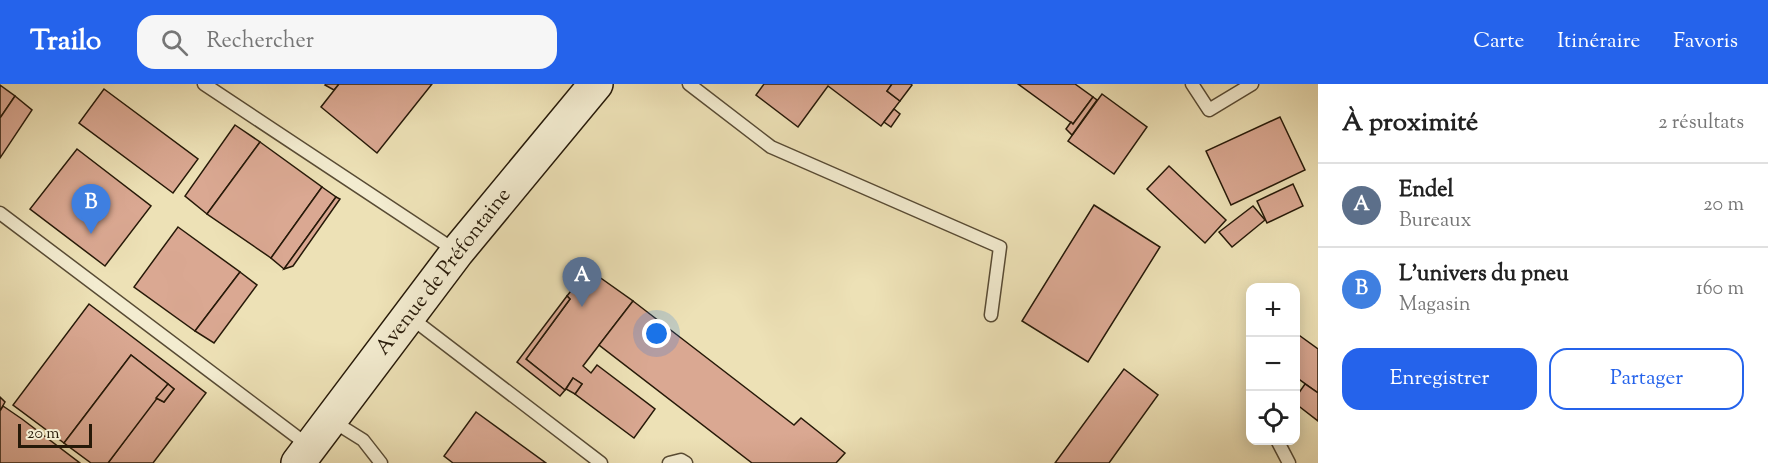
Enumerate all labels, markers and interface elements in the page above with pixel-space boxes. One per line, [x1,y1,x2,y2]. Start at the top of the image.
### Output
search box [137,15,557,69]
text: Trailo [30,22,101,62]
icon: search [158,26,191,59]
text: Rechercher [206,26,314,58]
text: Carte [1473,27,1524,57]
text: Itinéraire [1557,27,1640,57]
text: Favoris [1673,27,1738,57]
text: À proximité [1342,105,1478,142]
text: 2 résultats [1658,109,1744,138]
text: Endel [1399,175,1454,207]
street label: Avenue de Préfontaine [369,182,519,362]
pin: B [72,184,110,234]
text: A [1353,191,1370,220]
text: 20 m [1703,191,1744,220]
text: Bureaux [1399,207,1471,236]
pin: A [562,258,602,307]
text: L'univers du pneu [1399,259,1569,291]
text: B [1355,275,1368,304]
text: 160 m [1696,275,1744,304]
map controls [1246,283,1300,445]
button: + [1246,283,1300,337]
text: Magasin [1399,291,1471,320]
your location [642,319,671,348]
button: − [1246,337,1300,391]
button: Enregistrer [1342,348,1537,410]
button: Partager [1549,348,1744,410]
button: locate [1246,391,1300,445]
scale bar [18,421,92,448]
text: 20 m [27,423,60,446]

